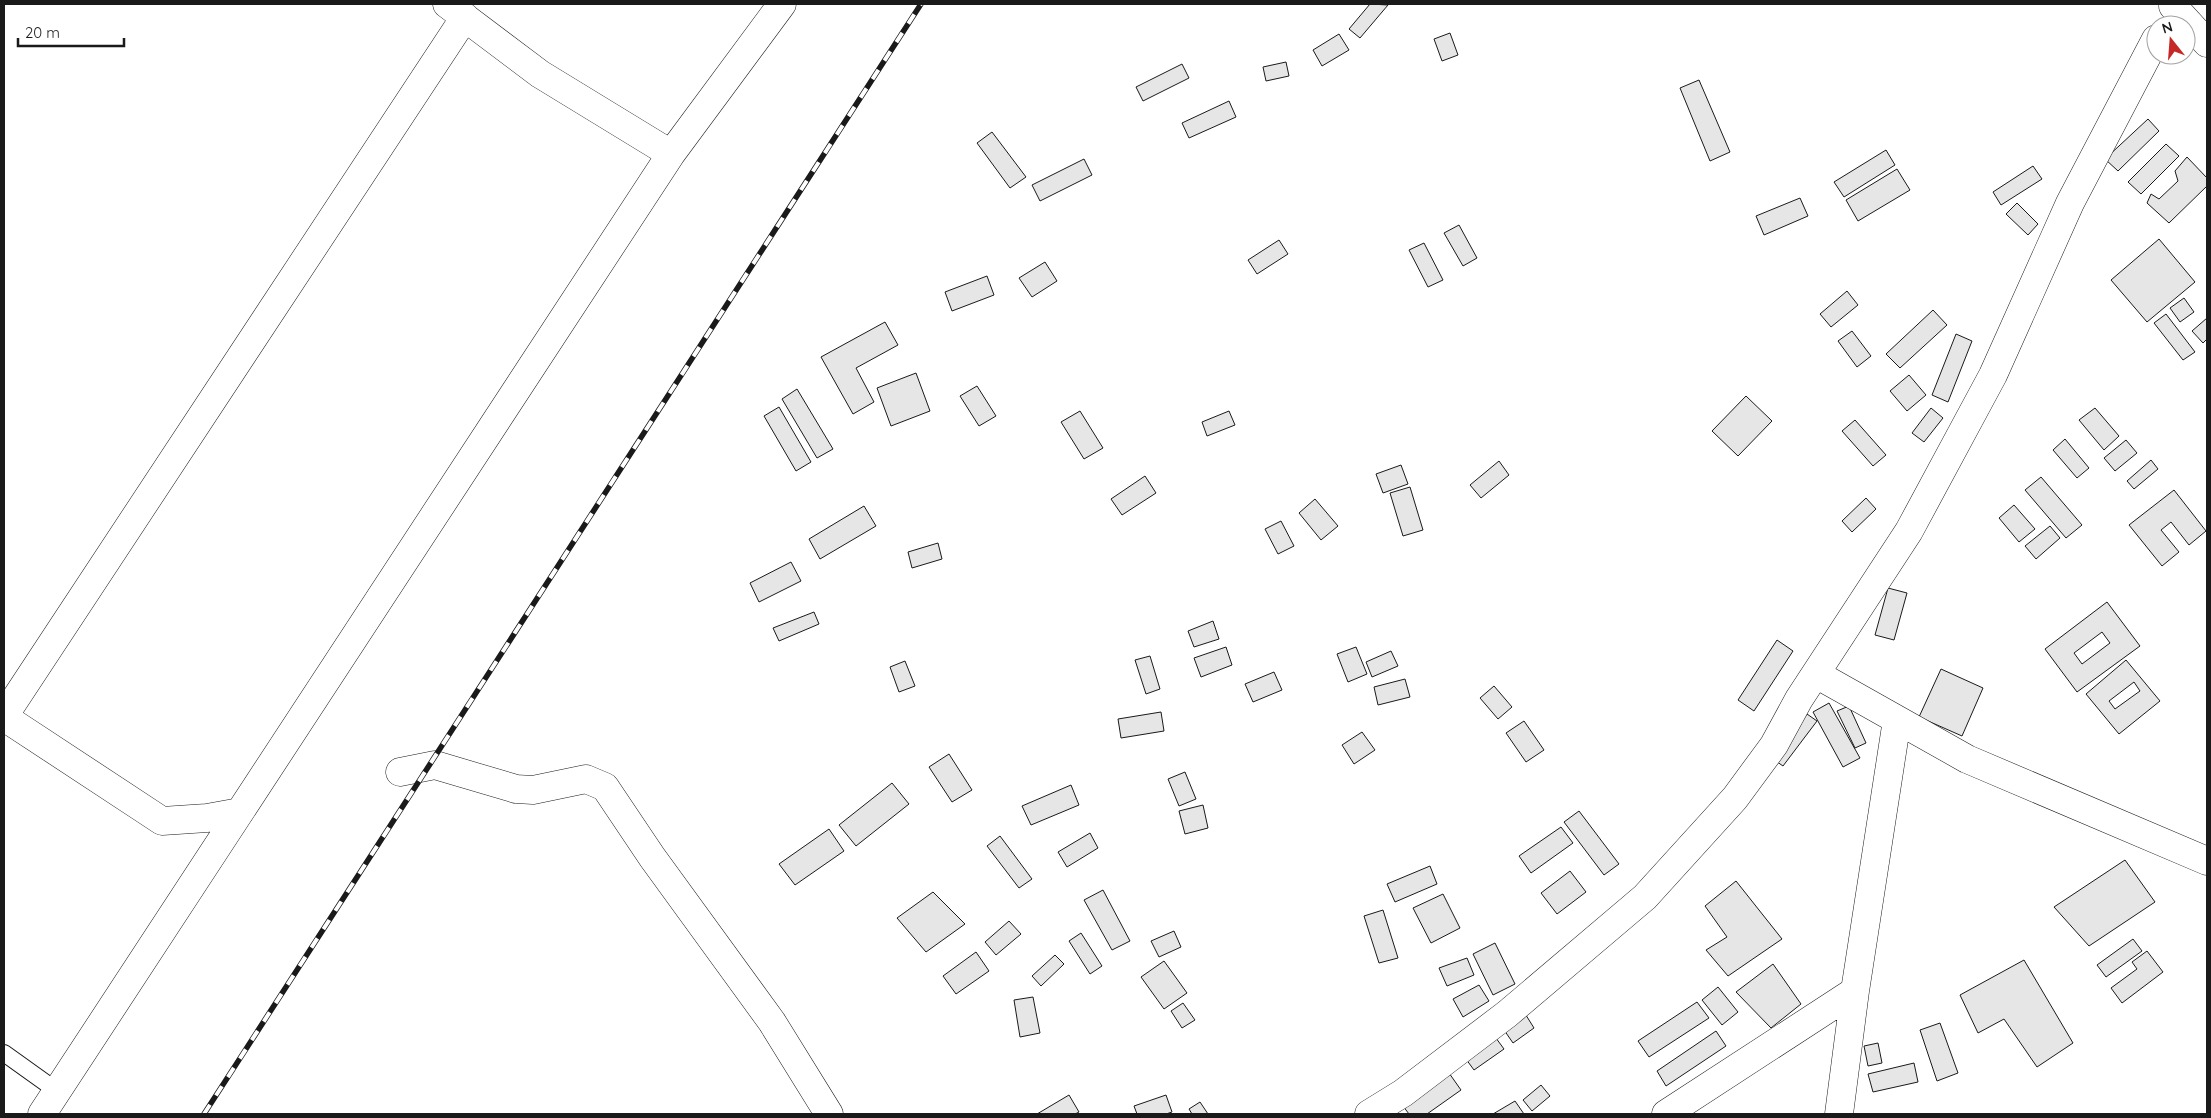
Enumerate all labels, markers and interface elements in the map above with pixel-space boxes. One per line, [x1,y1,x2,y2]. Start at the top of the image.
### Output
scale bar [18,15,124,47]
north arrow [2146,15,2196,65]
text: N [2160,17,2175,38]
text: 20 m [25,23,60,42]

